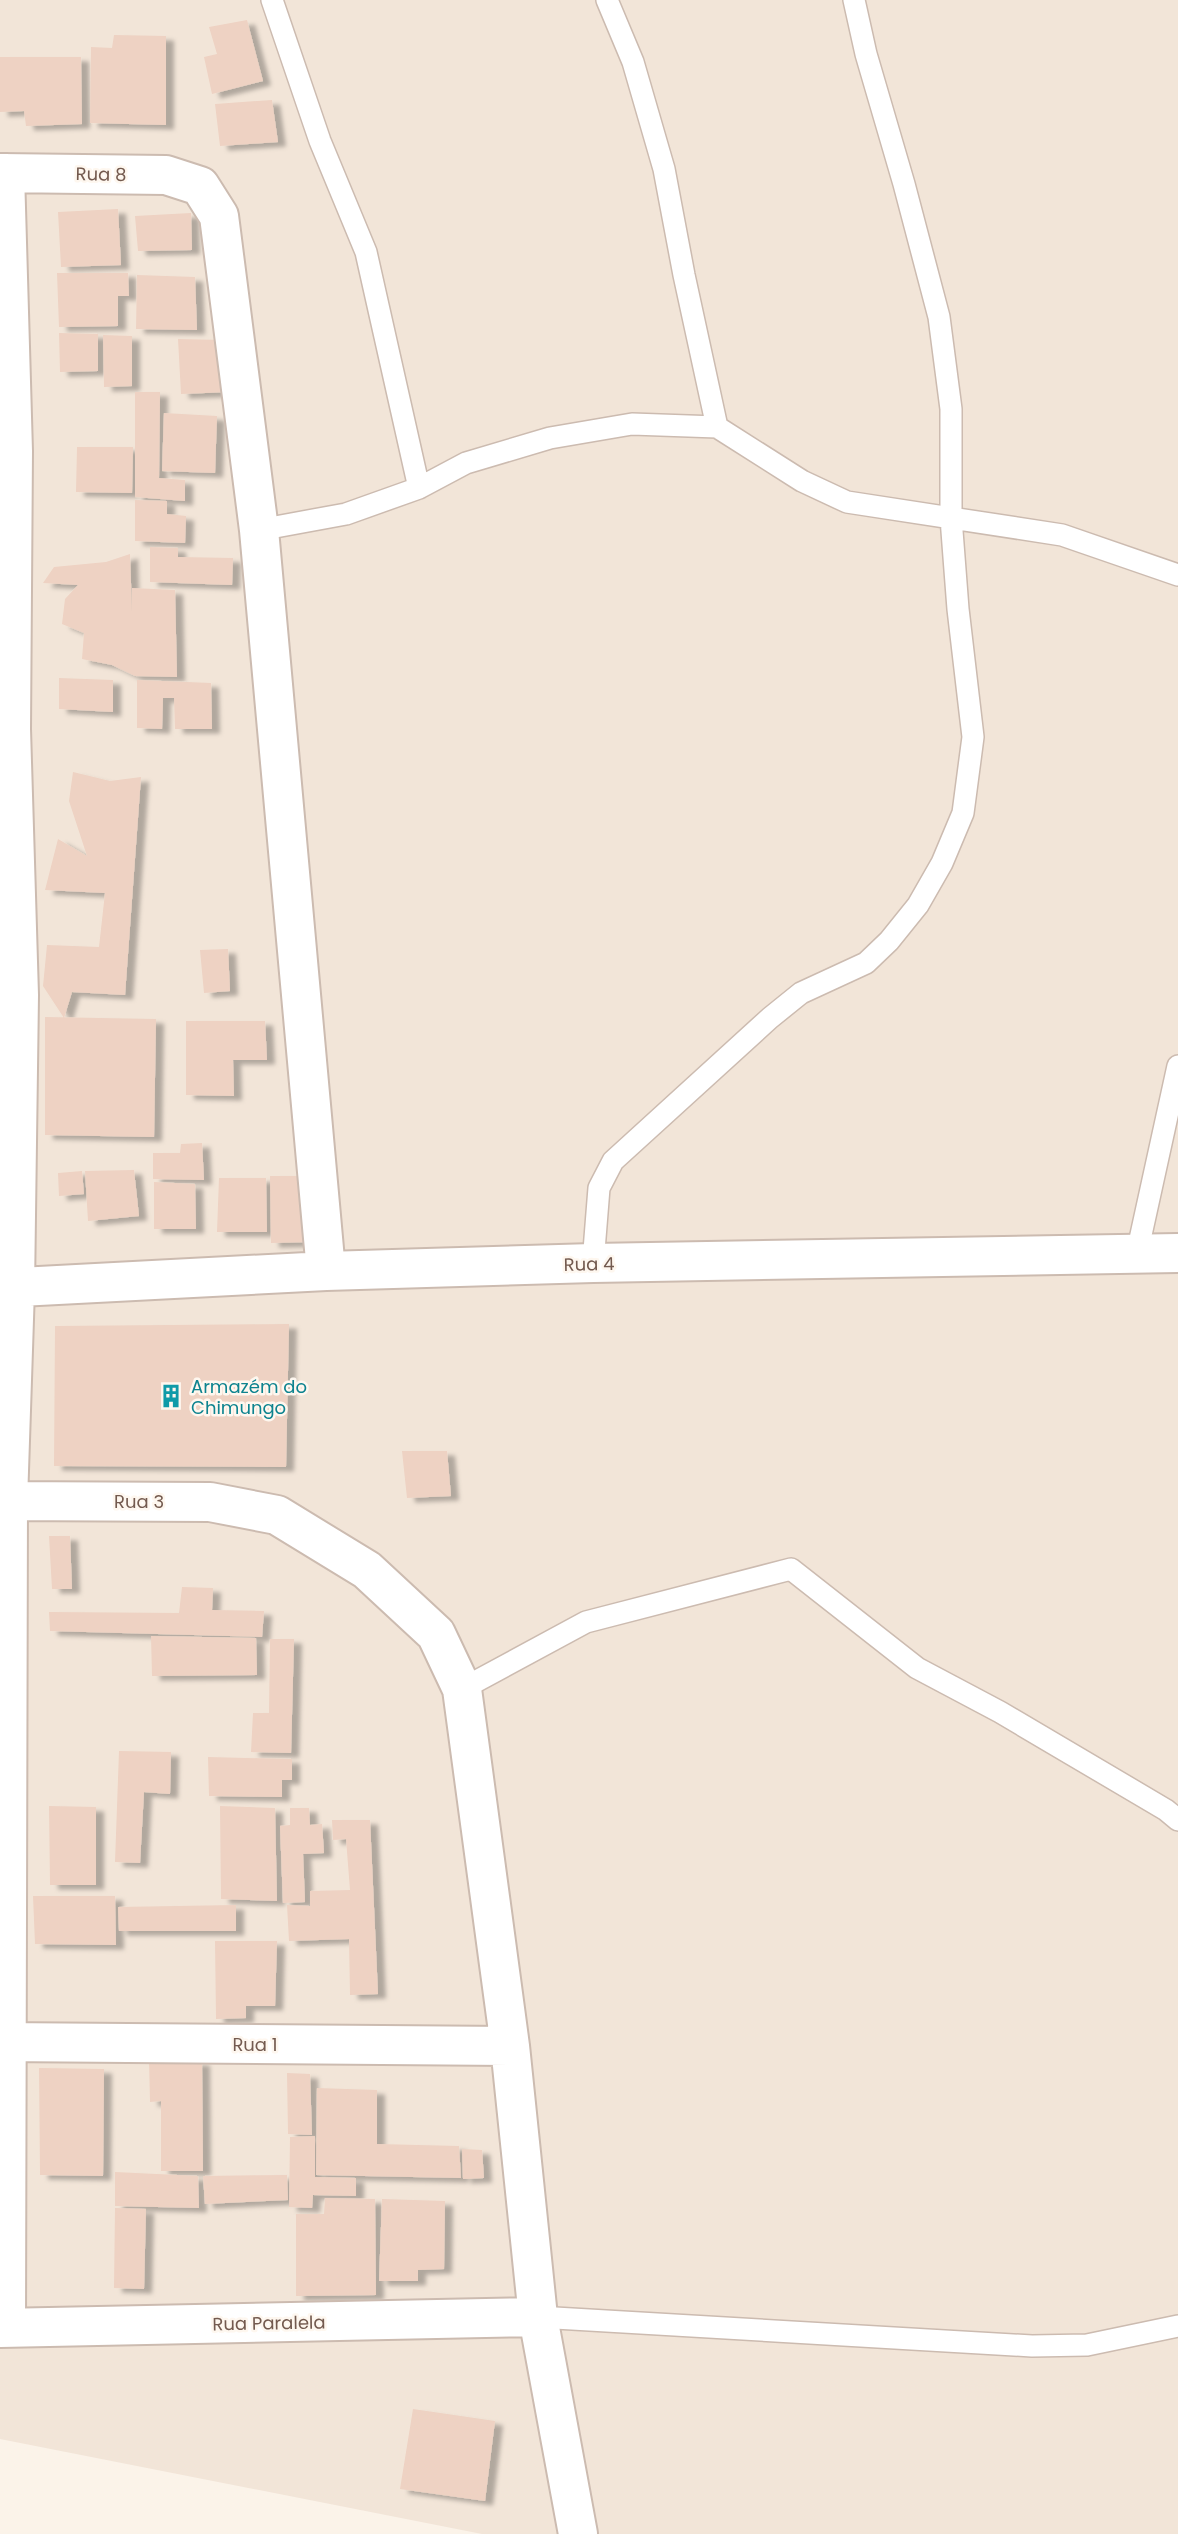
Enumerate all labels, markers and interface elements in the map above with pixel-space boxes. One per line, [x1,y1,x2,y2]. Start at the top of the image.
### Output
street label: Rua 8 [75,161,127,187]
street label: Rua 4 [563,1251,615,1277]
place label: Armazém do Chimungo [191,1374,307,1420]
building icon: Armazém do Chimungo [157,1382,185,1410]
street label: Rua 3 [114,1489,164,1514]
street label: Rua 1 [232,2032,278,2057]
street label: Rua Paralela [212,2310,326,2336]

